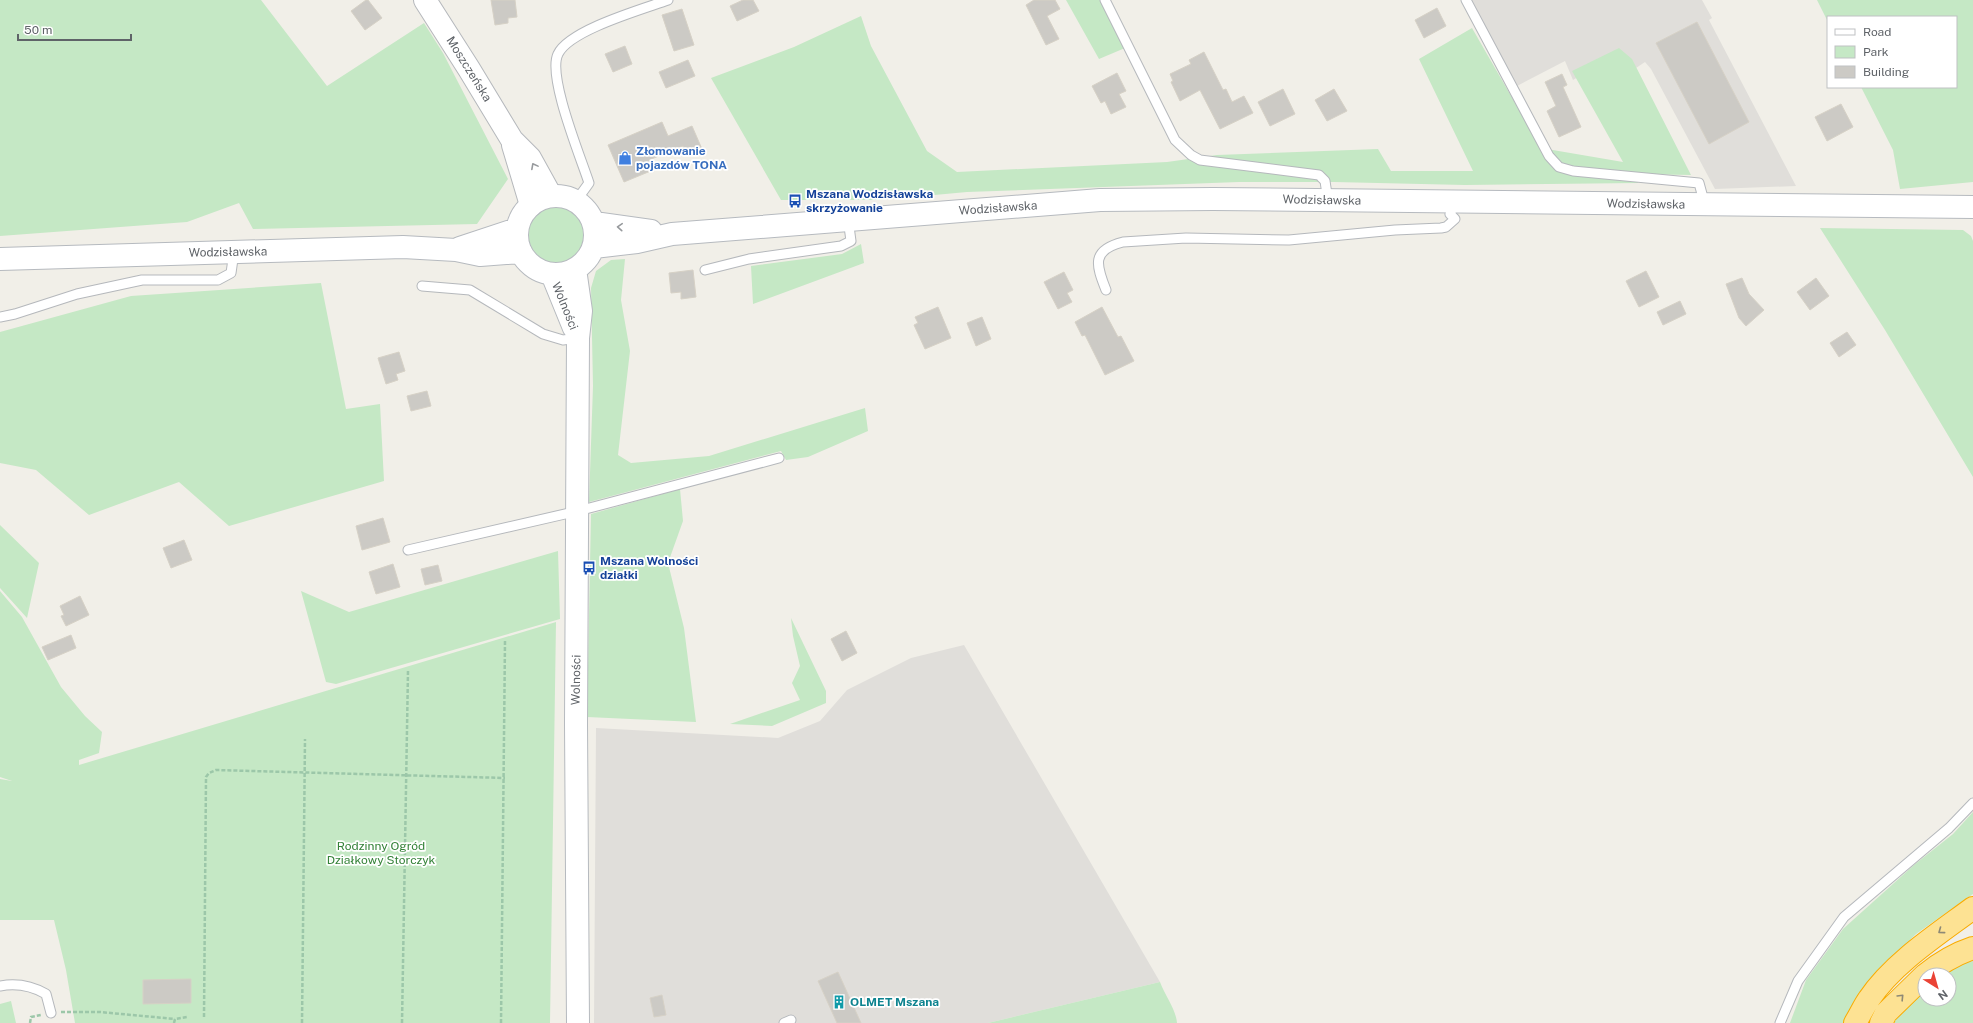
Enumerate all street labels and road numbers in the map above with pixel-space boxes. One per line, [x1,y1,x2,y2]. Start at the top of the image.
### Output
street label: Moszczeńska [443,34,495,104]
street label: Wodzisławska [1283,192,1361,208]
street label: Wodzisławska [1607,196,1685,212]
street label: Wodzisławska [958,198,1038,218]
street label: Wodzisławska [189,244,267,260]
street label: Wolności [549,280,581,332]
street label: Wolności [569,655,583,705]

